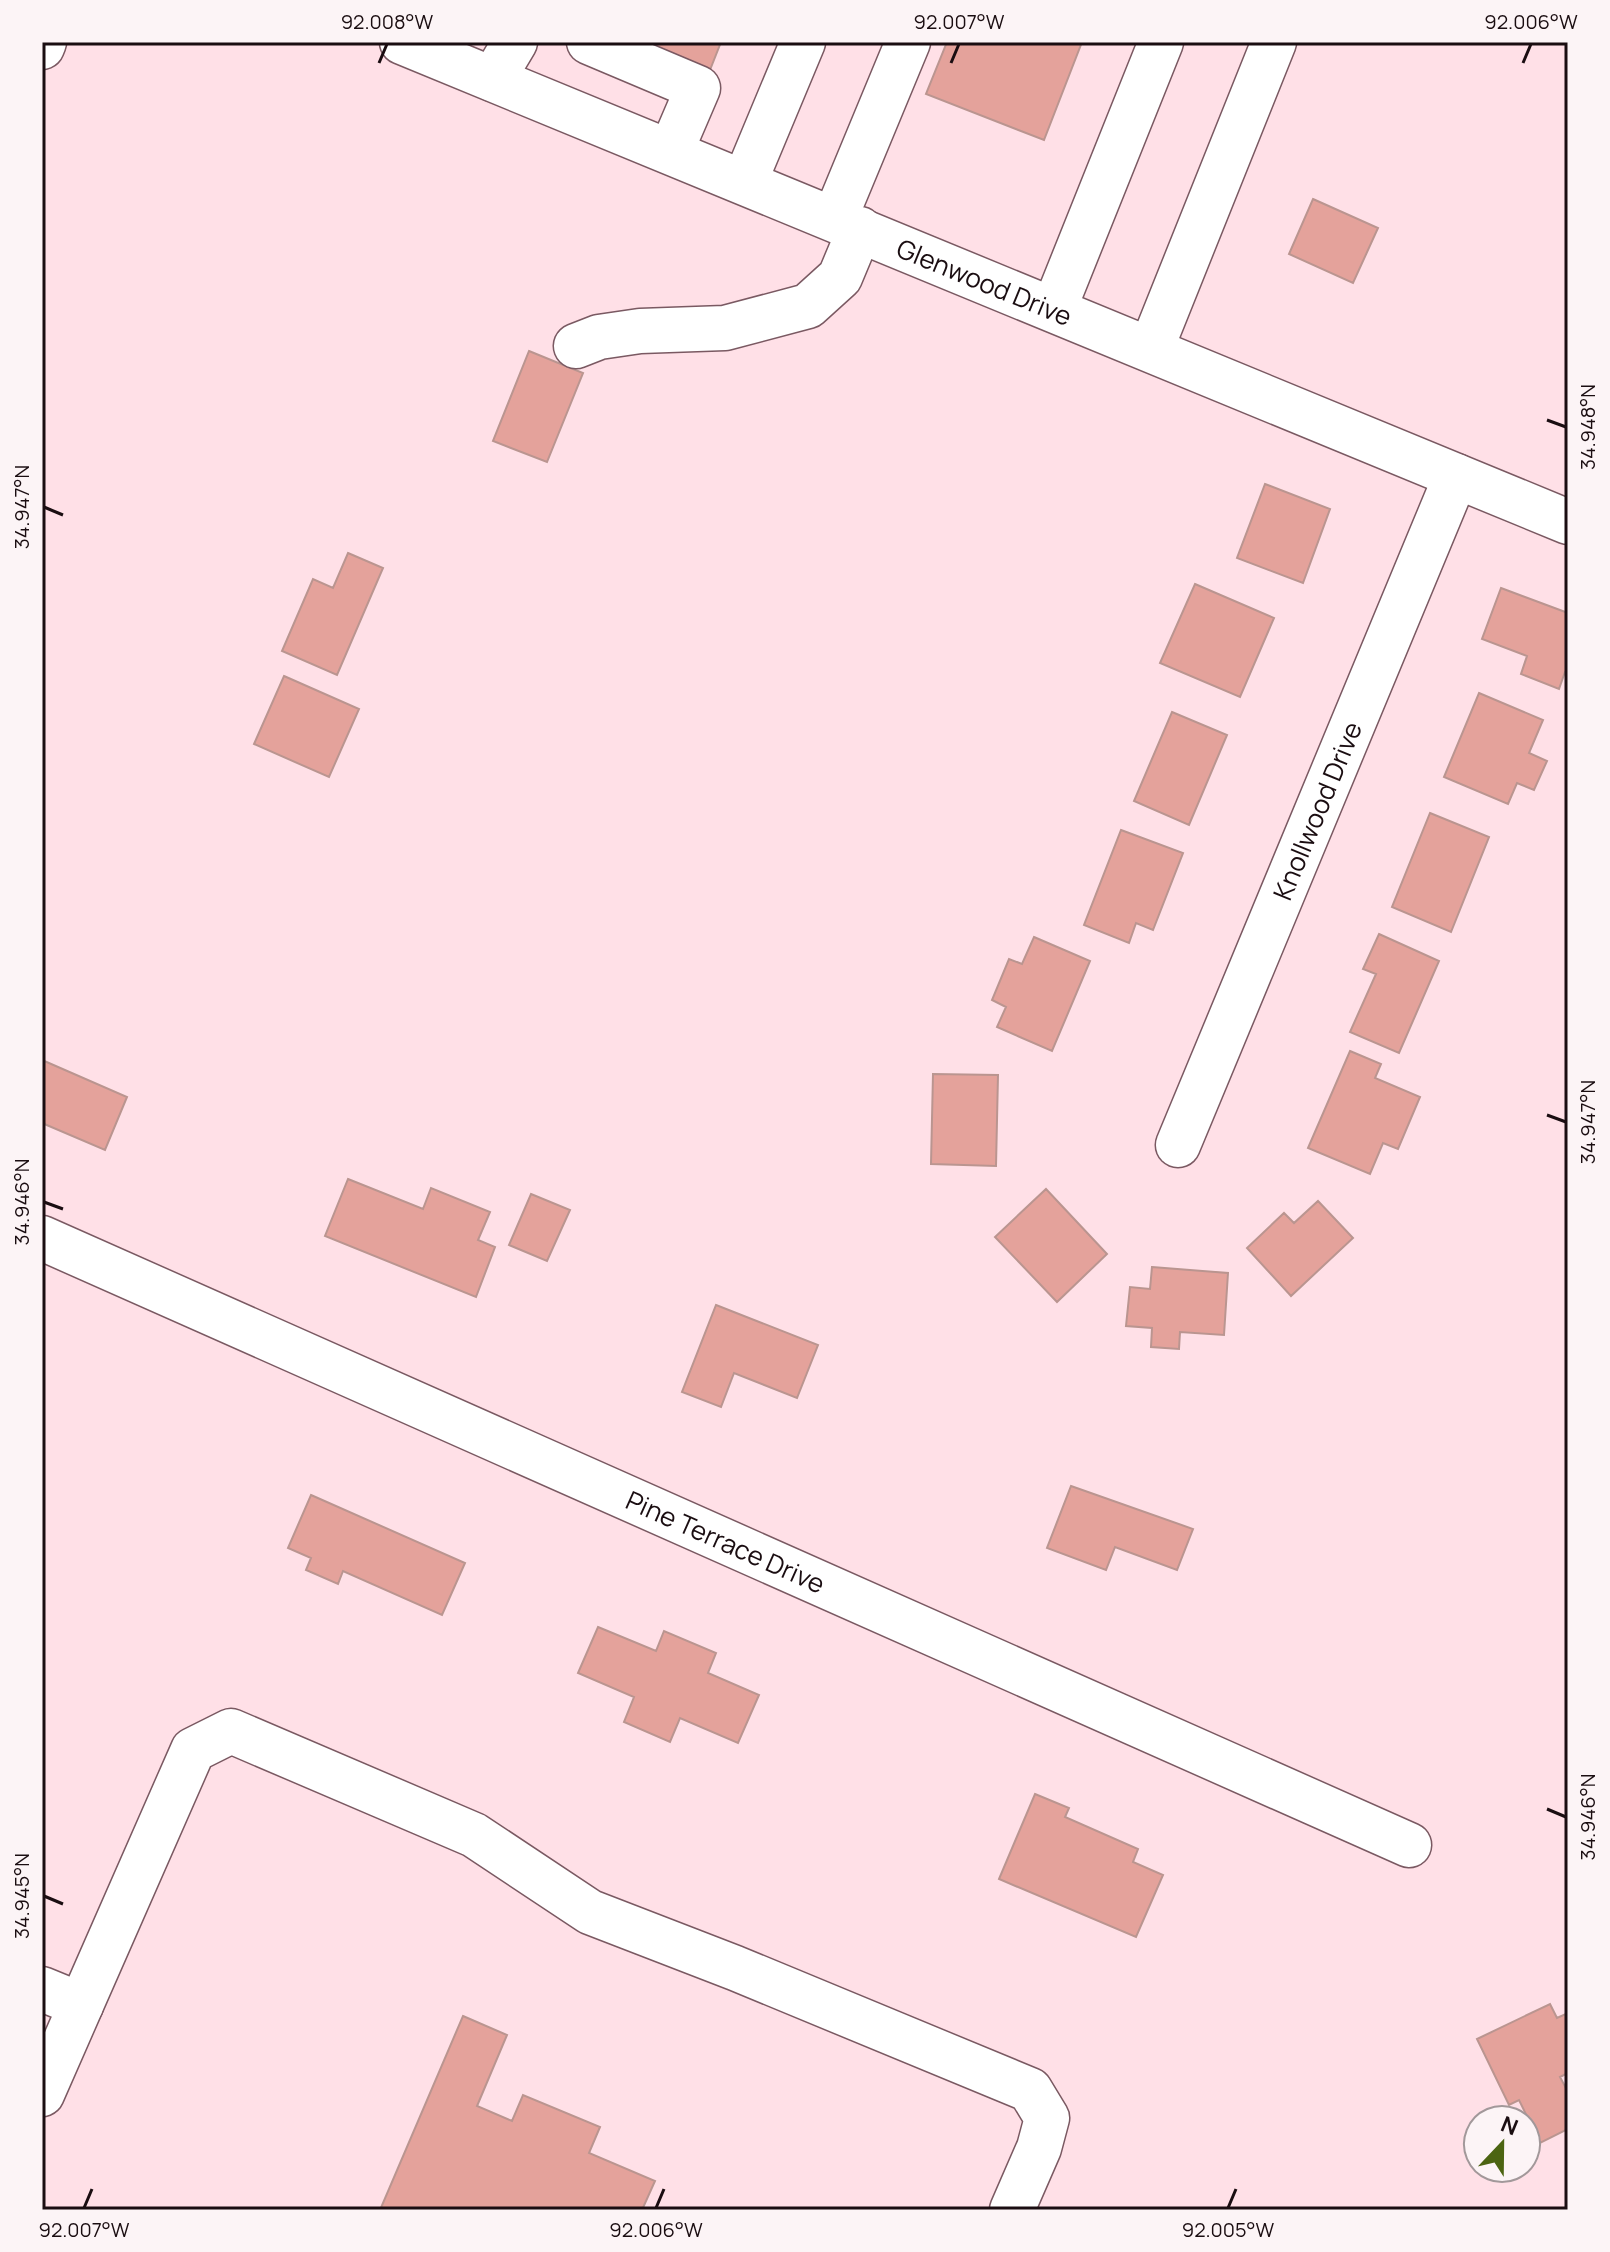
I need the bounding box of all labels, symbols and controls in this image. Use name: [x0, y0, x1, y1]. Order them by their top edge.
text: 92.008°W: [341, 8, 434, 35]
text: 92.007°W: [913, 8, 1005, 35]
text: 92.006°W: [1484, 8, 1578, 35]
street label: Glenwood Drive: [892, 230, 1078, 334]
text: 34.948°N: [1574, 384, 1601, 470]
text: 34.947°N: [8, 465, 35, 549]
street label: Knollwood Drive: [1264, 716, 1370, 905]
text: 34.947°N: [1574, 1080, 1601, 1164]
text: 34.946°N: [8, 1159, 35, 1245]
street label: Pine Terrace Drive: [620, 1482, 831, 1601]
text: 34.946°N: [1574, 1774, 1601, 1860]
text: 34.945°N: [8, 1853, 35, 1939]
north arrow: [1462, 2104, 1542, 2184]
text: N: [1497, 2109, 1522, 2142]
text: 92.007°W: [38, 2216, 130, 2243]
text: 92.006°W: [609, 2216, 703, 2243]
text: 92.005°W: [1182, 2216, 1275, 2243]

